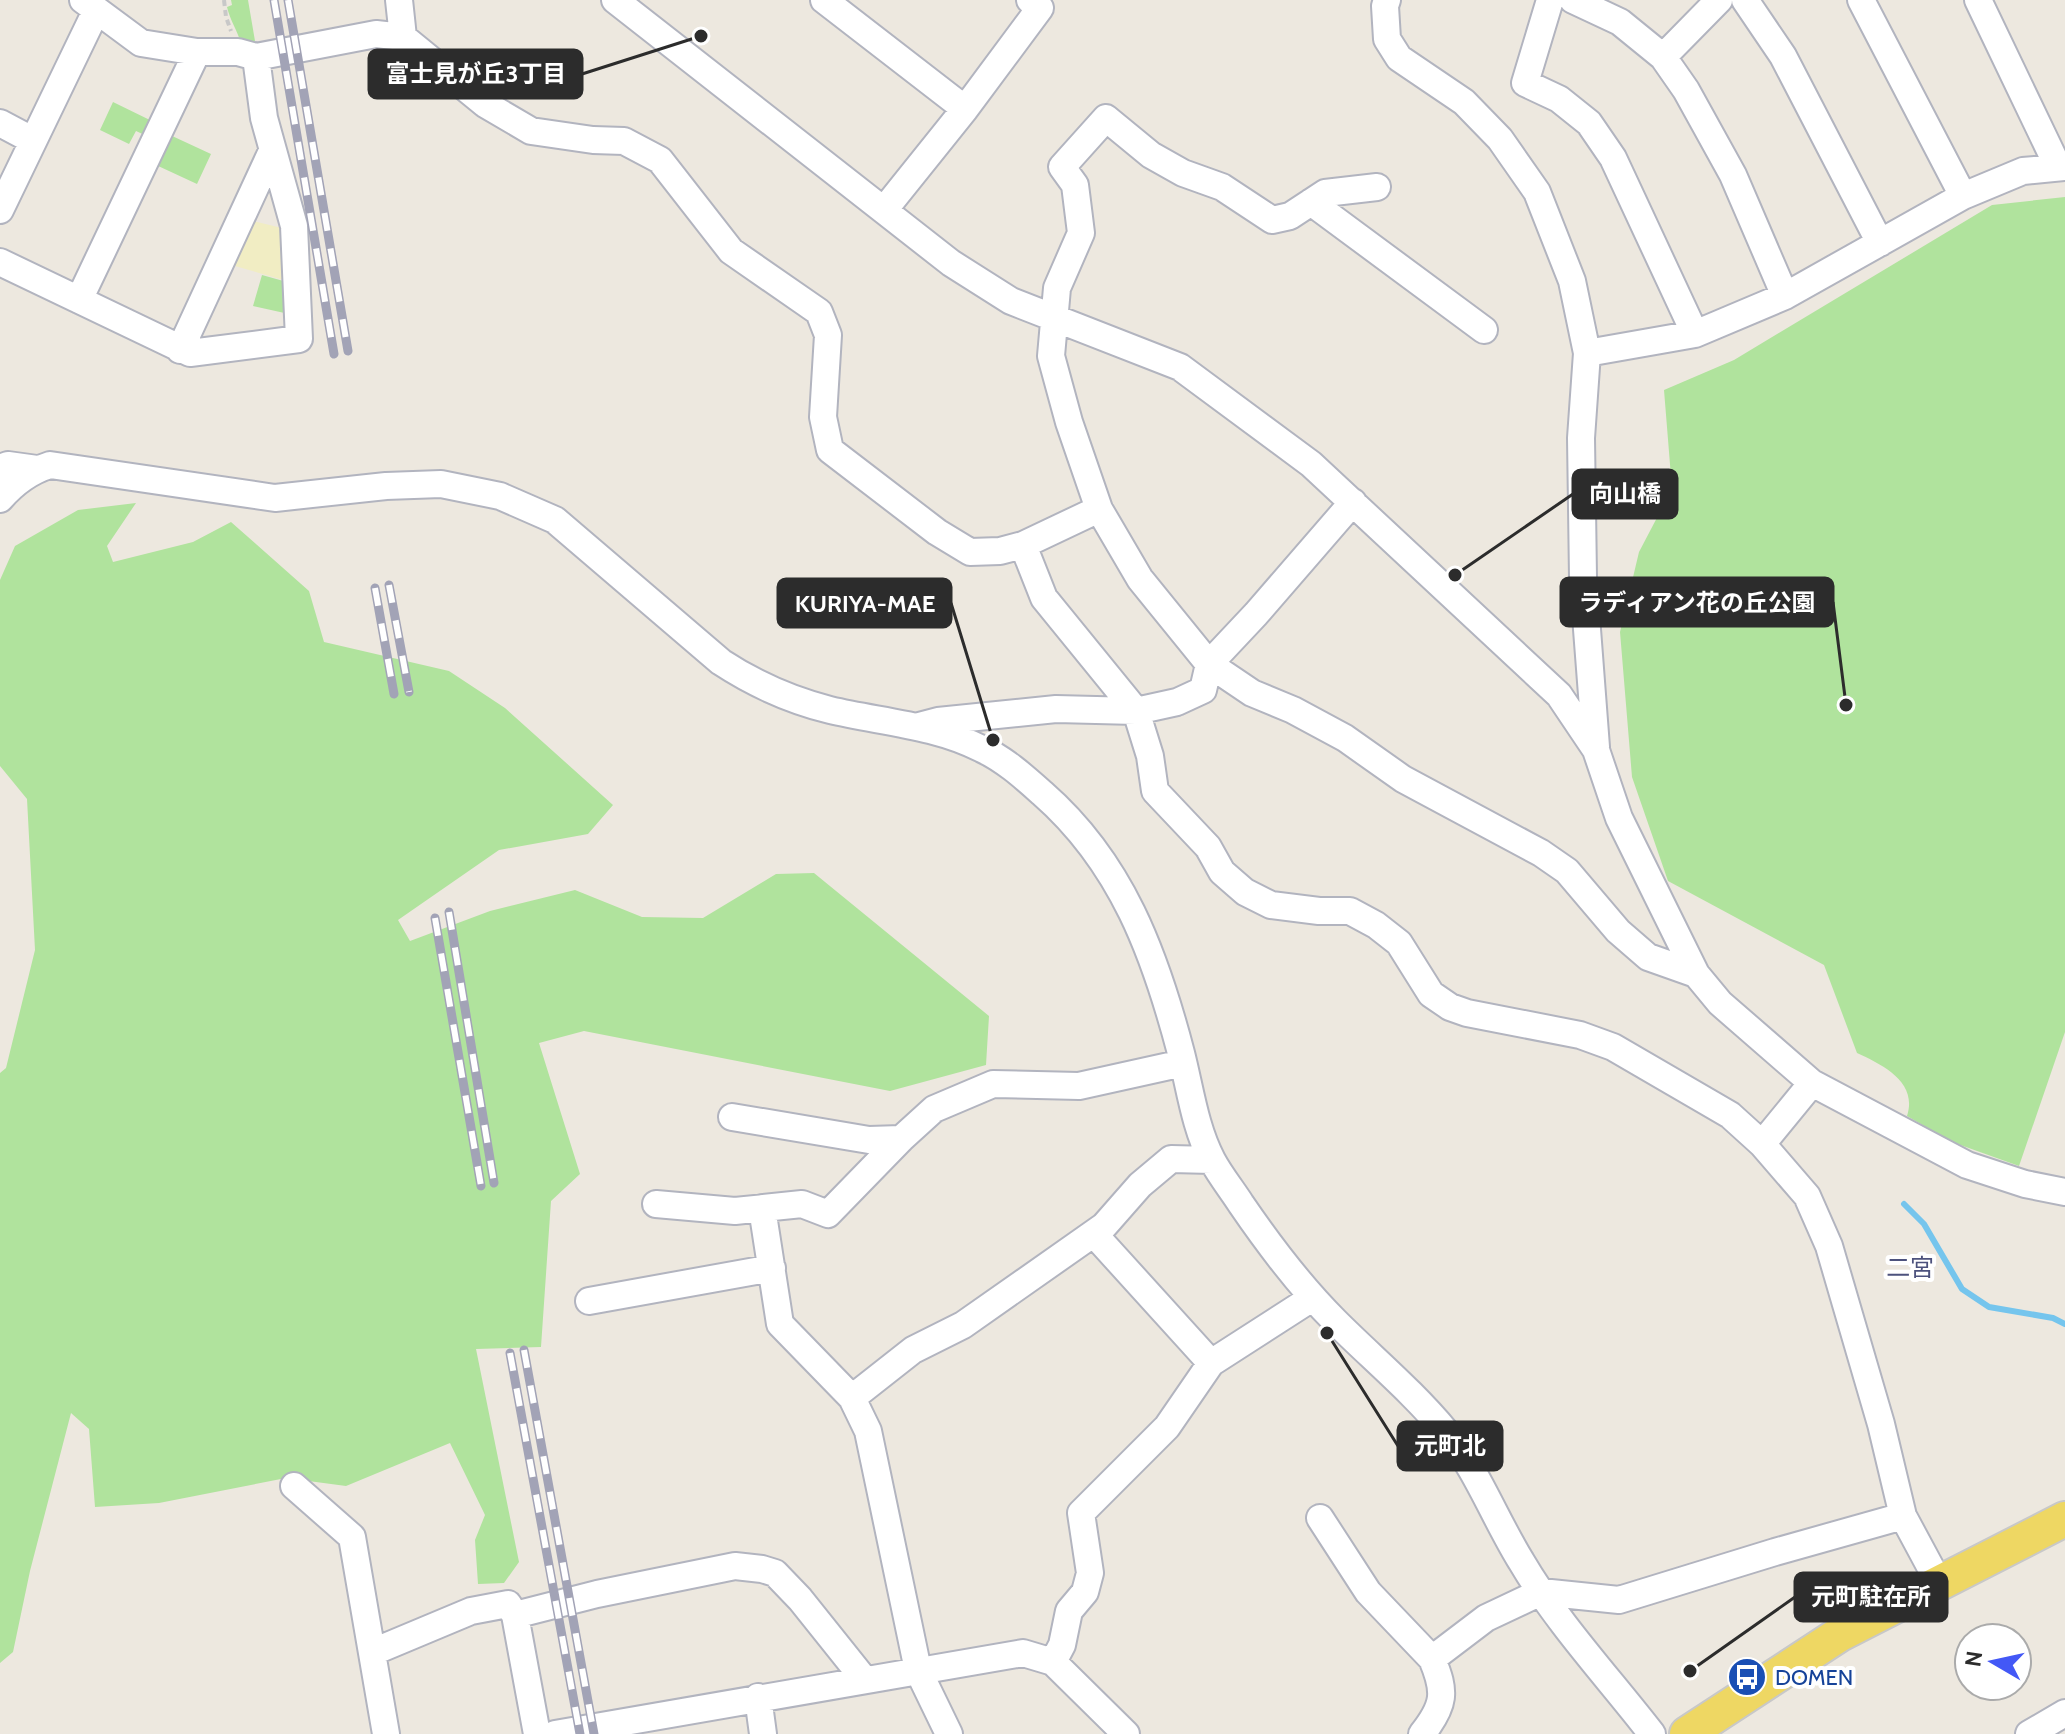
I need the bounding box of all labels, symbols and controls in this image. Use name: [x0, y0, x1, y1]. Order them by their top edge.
callout: 富士見が丘3丁目: [369, 50, 582, 98]
text: 富士見が丘3丁目: [386, 59, 566, 88]
callout: 向山橋: [1573, 470, 1677, 518]
text: 向山橋: [1589, 479, 1661, 508]
callout: ラディアン花の丘公園: [1561, 578, 1833, 626]
callout: KURIYA-MAE: [778, 579, 951, 627]
text: ラディアン花の丘公園: [1578, 588, 1816, 617]
text: KURIYA-MAE: [795, 589, 935, 618]
district label: 二宮: [1886, 1253, 1934, 1282]
callout: 元町北: [1398, 1422, 1502, 1470]
text: 元町北: [1414, 1431, 1486, 1460]
callout: 元町駐在所: [1795, 1573, 1947, 1621]
text: 元町駐在所: [1811, 1582, 1931, 1611]
north arrow: [1953, 1622, 2033, 1702]
text: N: [1959, 1649, 1988, 1669]
bus stop icon: DOMEN: [1726, 1656, 1768, 1698]
place label: DOMEN: [1775, 1664, 1853, 1691]

